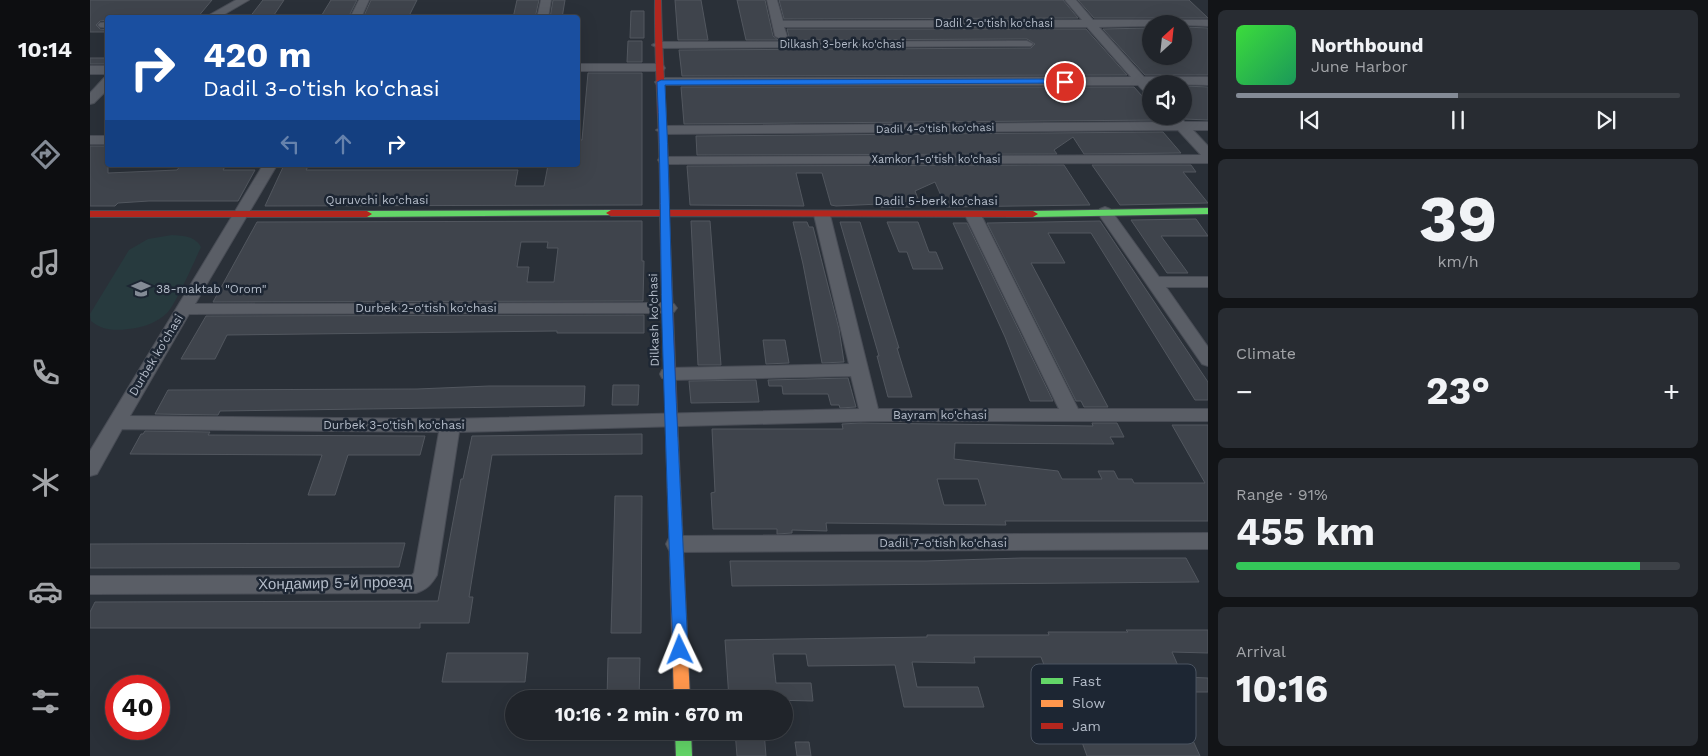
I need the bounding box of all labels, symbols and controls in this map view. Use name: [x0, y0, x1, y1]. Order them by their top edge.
north arrow: [1142, 15, 1192, 65]
map controls: [1142, 15, 1192, 125]
street label: Dadil 2-o'tish ko'chasi: [935, 17, 1053, 30]
text: 420 m: [203, 34, 312, 76]
text: Northbound: [1311, 34, 1423, 57]
icon: right: [120, 35, 185, 100]
text: 10:14: [18, 37, 72, 62]
street label: Dilkash 3-berk ko'chasi: [779, 38, 905, 51]
text: June Harbor: [1311, 57, 1408, 76]
pin: [1044, 61, 1086, 103]
icon: arrive: [1051, 68, 1079, 96]
button: sound: [1142, 75, 1192, 125]
text: Dadil 3-o'tish ko'chasi: [203, 76, 440, 101]
icon: previous: [1296, 106, 1324, 134]
icon: pause: [1444, 106, 1472, 134]
icon: next: [1592, 106, 1620, 134]
street label: Dadil 4-o'tish ko'chasi: [876, 121, 994, 136]
icon: left: [276, 130, 304, 158]
icon: ahead: [329, 130, 357, 158]
icon: right: [382, 130, 410, 158]
icon: directions: [28, 137, 63, 172]
street label: Xamkor 1-o'tish ko'chasi: [871, 153, 1001, 166]
text: 39: [1419, 181, 1497, 257]
street label: Quruvchi ko'chasi: [326, 193, 428, 207]
street label: Dadil 5-berk ko'chasi: [874, 194, 998, 208]
icon: music: [28, 246, 63, 281]
text: km/h: [1437, 252, 1479, 271]
street label: Dilkash ko'chasi: [646, 273, 662, 367]
school or university icon: 38-maktab "Orom": [130, 278, 152, 300]
place label: 38-maktab "Orom": [156, 282, 267, 296]
street label: Durbek 2-o'tish ko'chasi: [355, 301, 497, 315]
street label: Durbek ko'chasi: [126, 312, 186, 398]
text: Climate: [1236, 344, 1296, 363]
icon: phone: [28, 355, 63, 390]
text: 23°: [1426, 369, 1490, 413]
text: −: [1236, 375, 1253, 408]
text: +: [1663, 375, 1680, 408]
street label: Bayram ko'chasi: [893, 408, 987, 422]
street label: Durbek 3-o'tish ko'chasi: [323, 418, 465, 432]
icon: climate: [28, 465, 63, 500]
text: Range · 91%: [1236, 485, 1328, 504]
text: 455 km: [1236, 510, 1375, 554]
street label: Dadil 7-o'tish ko'chasi: [879, 536, 1007, 550]
street label: Хондамир 5-й проезд: [258, 573, 412, 593]
icon: car: [28, 574, 63, 609]
position arrow: [653, 623, 705, 675]
text: Arrival: [1236, 642, 1286, 661]
legend: [1031, 664, 1196, 744]
text: 10:16: [1236, 667, 1328, 711]
text: Fast: [1072, 673, 1101, 689]
speed limit sign: 40: [105, 675, 170, 740]
icon: filters: [28, 684, 63, 719]
text: Slow: [1072, 695, 1105, 711]
text: 10:16 · 2 min · 670 m: [555, 703, 743, 726]
text: Jam: [1072, 718, 1101, 734]

